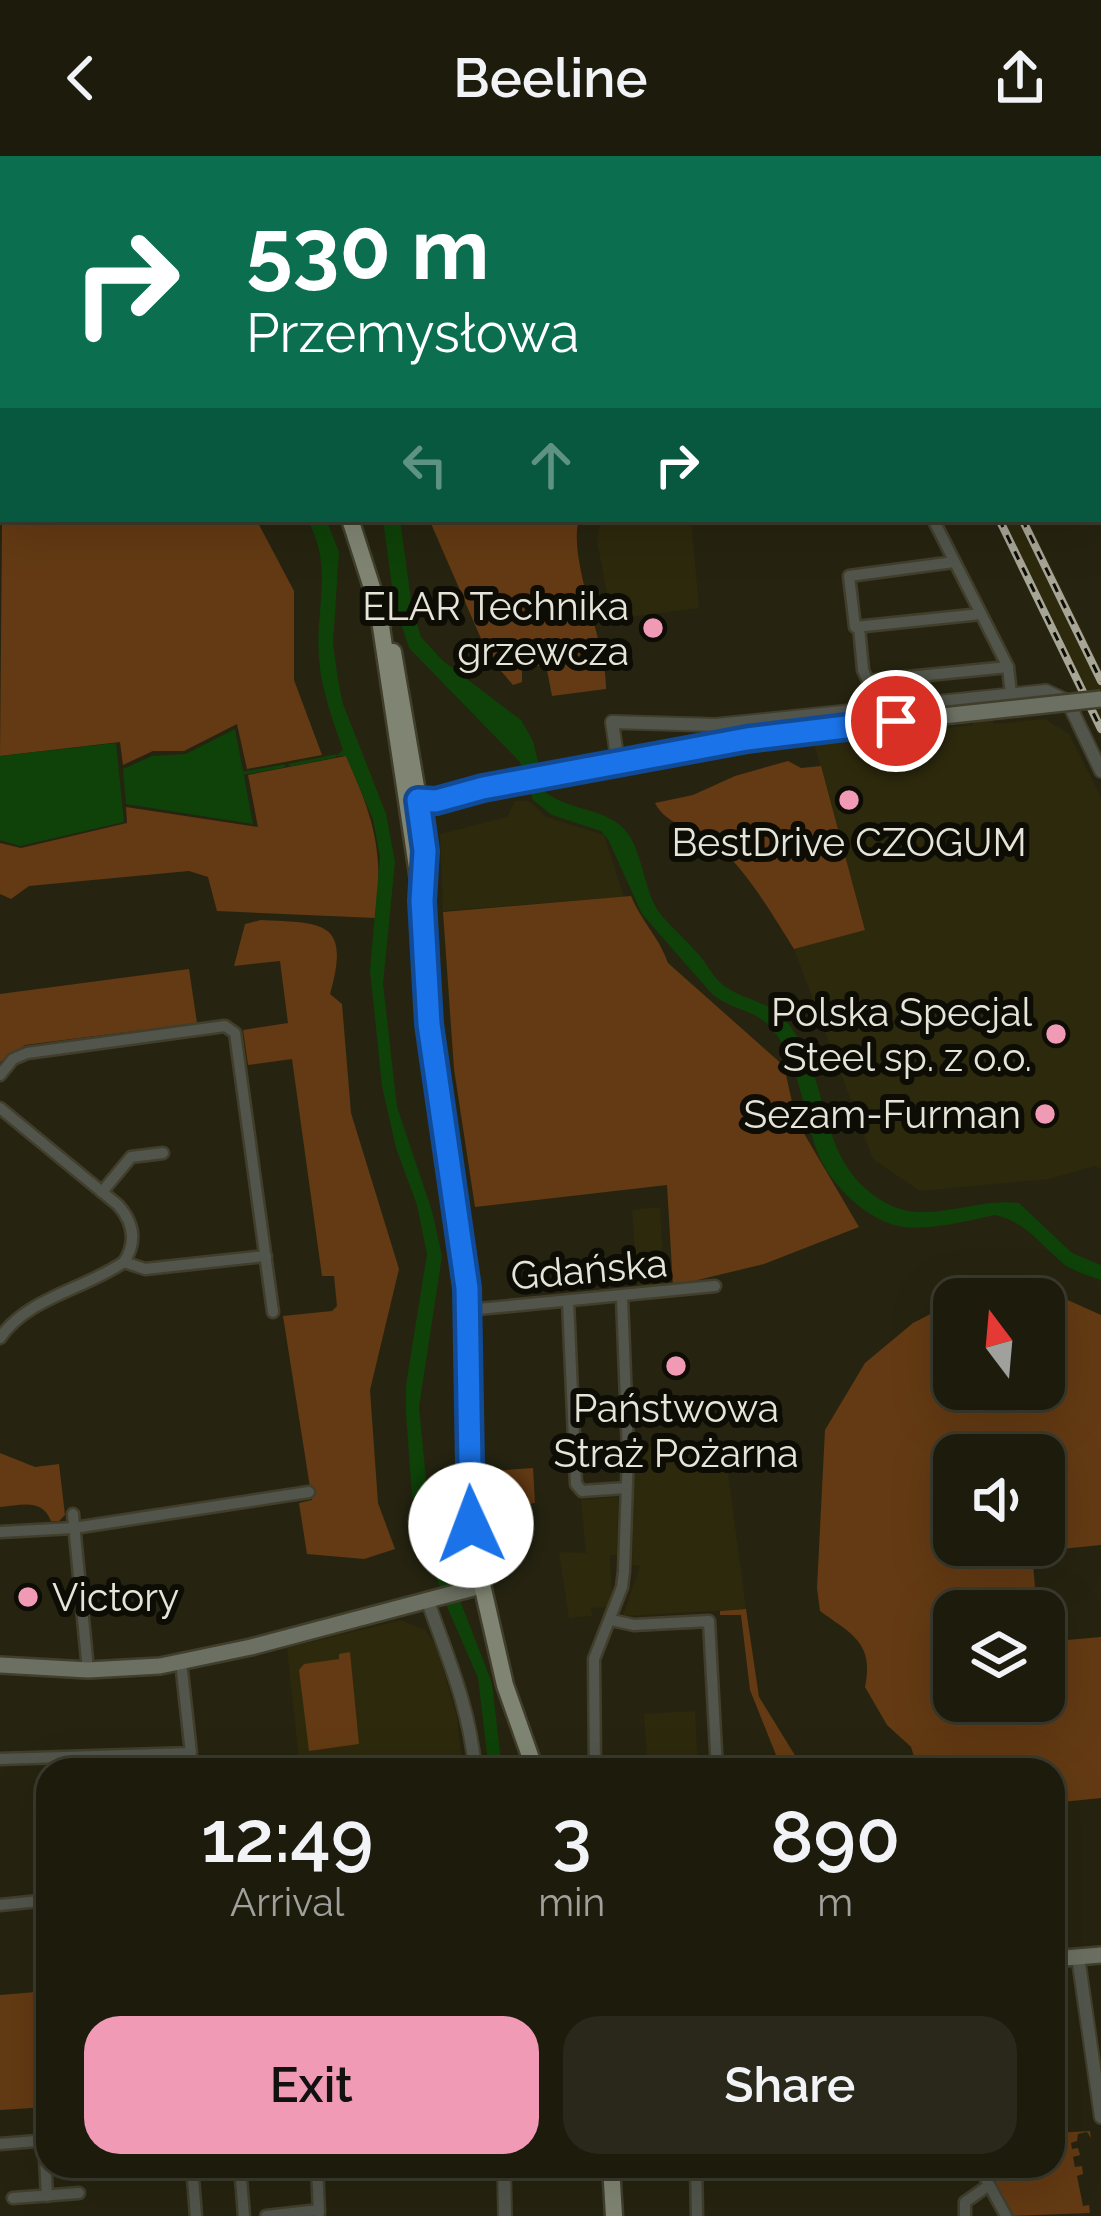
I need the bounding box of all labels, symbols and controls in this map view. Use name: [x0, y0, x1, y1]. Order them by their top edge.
icon: back: [48, 45, 114, 111]
icon: share: [987, 45, 1053, 111]
text: Beeline: [453, 46, 648, 110]
text: 530 m: [246, 200, 489, 299]
icon: right: [48, 204, 204, 360]
text: Przemysłowa: [246, 301, 579, 365]
icon: left: [392, 432, 458, 498]
icon: ahead: [518, 432, 584, 498]
icon: right: [644, 432, 710, 498]
place label: ELAR Technika grzewcza: [362, 583, 629, 674]
marker: ELAR Technika grzewcza: [640, 615, 666, 641]
pin: [845, 670, 947, 772]
icon: arrive: [863, 688, 929, 754]
marker: BestDrive CZOGUM: [836, 787, 862, 813]
place label: BestDrive CZOGUM: [671, 819, 1027, 865]
place label: Polska Specjal Steel sp. z o.o.: [771, 989, 1032, 1080]
marker: Polska Specjal Steel sp. z o.o.: [1043, 1021, 1069, 1047]
place label: Sezam-Furman: [744, 1091, 1021, 1137]
marker: Sezam-Furman: [1032, 1101, 1058, 1127]
street label: Gdańska: [509, 1239, 669, 1299]
north arrow: [933, 1278, 1065, 1410]
map controls: [933, 1278, 1065, 1722]
marker: Państwowa Straż Pożarna: [663, 1353, 689, 1379]
place label: Państwowa Straż Pożarna: [553, 1385, 799, 1476]
button: sound: [933, 1434, 1065, 1566]
position arrow: [408, 1462, 534, 1588]
place label: Victory: [52, 1574, 179, 1620]
marker: Victory: [15, 1584, 41, 1610]
button: layers: [933, 1590, 1065, 1722]
text: 12:49: [201, 1794, 373, 1879]
text: 3: [552, 1794, 592, 1879]
text: 890: [770, 1794, 900, 1879]
text: Arrival: [230, 1879, 344, 1925]
text: min: [538, 1879, 605, 1925]
text: m: [817, 1879, 853, 1925]
button: Exit: [84, 2016, 539, 2154]
button: Share: [563, 2016, 1017, 2154]

